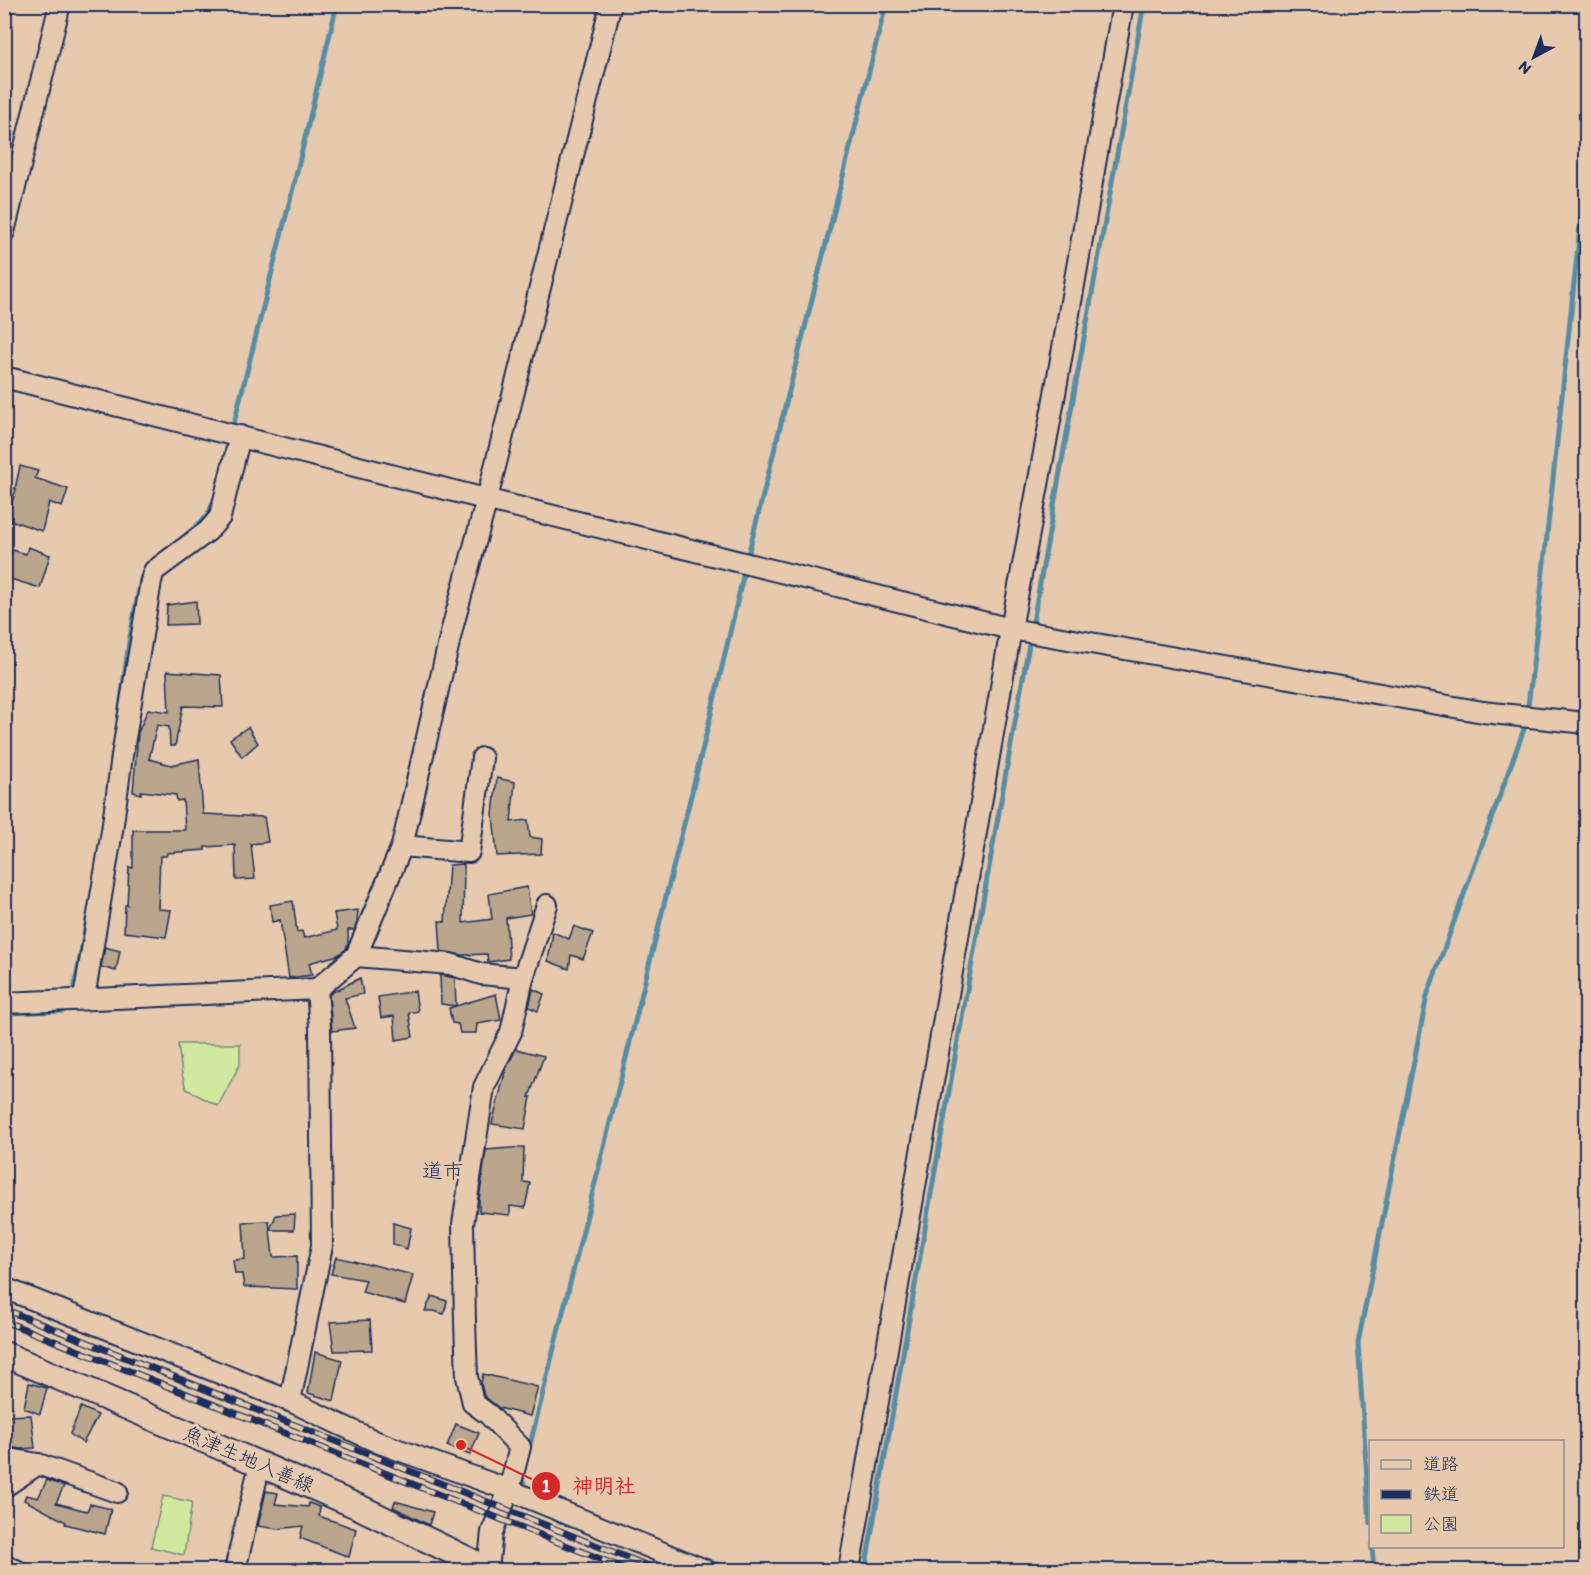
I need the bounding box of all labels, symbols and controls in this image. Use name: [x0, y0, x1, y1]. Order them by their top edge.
north arrow: [1504, 27, 1564, 87]
text: N: [1514, 57, 1535, 79]
district label: 道市: [422, 1158, 464, 1183]
street label: 魚津生地入善線: [180, 1421, 318, 1497]
legend: [1369, 1440, 1564, 1548]
text: 道路: [1423, 1453, 1459, 1475]
callout: 神明社: [531, 1466, 648, 1505]
text: 神明社: [573, 1473, 636, 1498]
text: 1: [542, 1475, 551, 1497]
text: 鉄道: [1423, 1483, 1459, 1505]
text: 公園: [1423, 1513, 1459, 1535]

